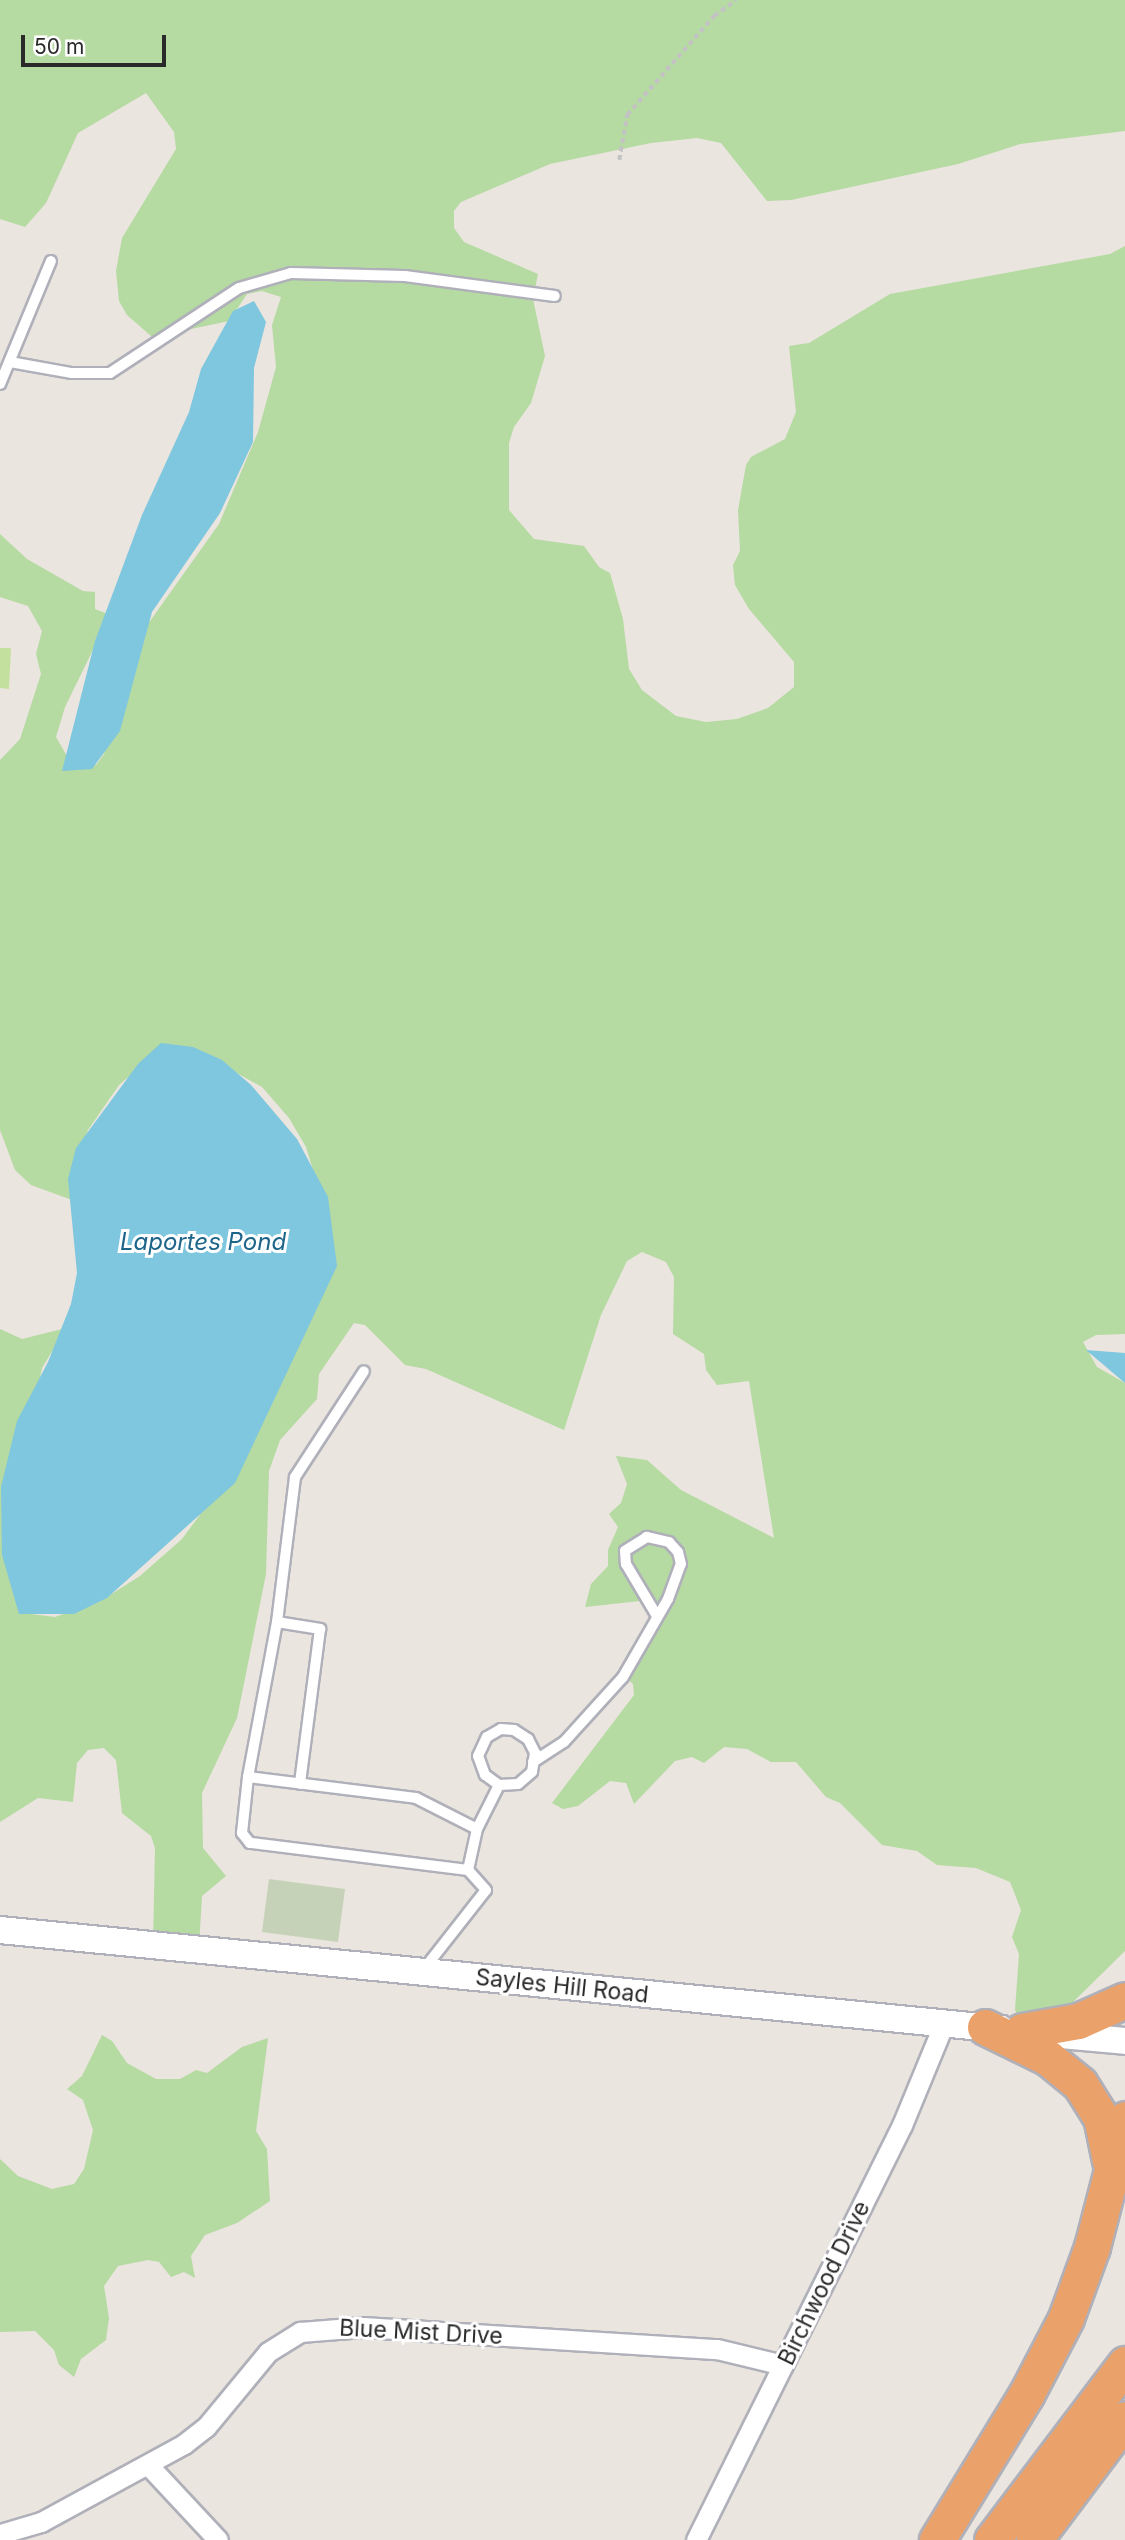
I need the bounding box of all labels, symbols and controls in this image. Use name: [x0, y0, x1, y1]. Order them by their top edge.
scale bar: [24, 21, 170, 65]
text: 50 m: [34, 34, 84, 59]
water label: Laportes Pond: [120, 1228, 286, 1256]
street label: Sayles Hill Road: [474, 1963, 650, 2009]
street label: Birchwood Drive: [772, 2196, 876, 2370]
street label: Blue Mist Drive: [339, 2314, 503, 2350]

